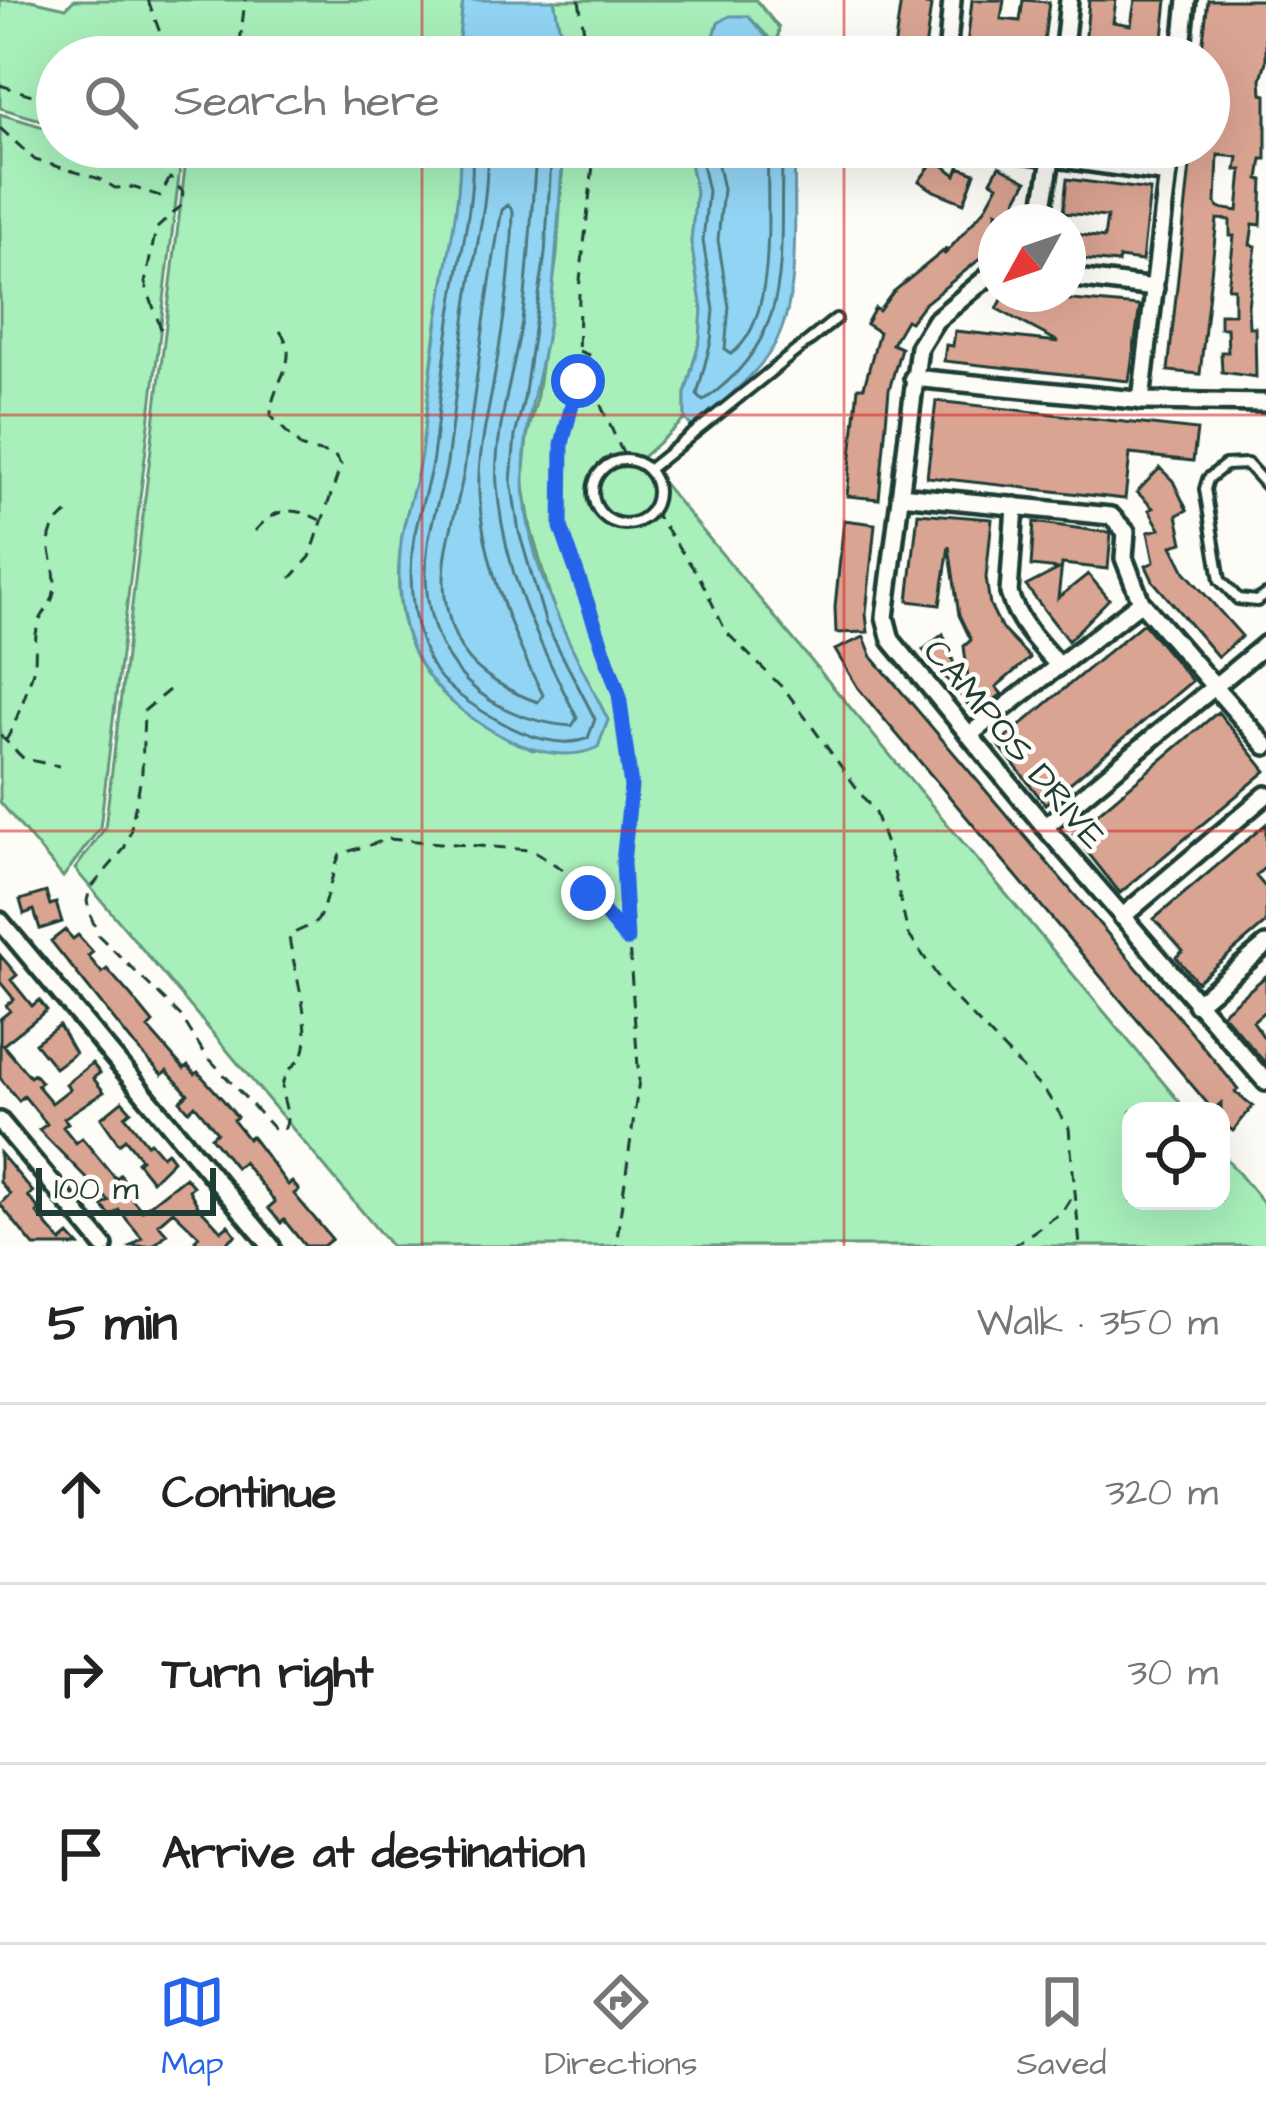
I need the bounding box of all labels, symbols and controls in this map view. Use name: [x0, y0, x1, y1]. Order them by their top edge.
search box: [36, 36, 1230, 168]
icon: search: [78, 69, 144, 135]
text: Search here: [174, 71, 440, 133]
north arrow: [978, 204, 1086, 312]
route start: [551, 354, 605, 408]
street label: CAMPOS DRIVE: [911, 628, 1118, 861]
route end: [561, 866, 615, 920]
map controls: [1122, 1102, 1230, 1210]
button: locate: [1122, 1102, 1230, 1210]
scale bar: [36, 1162, 216, 1215]
text: 100 m: [54, 1166, 139, 1212]
text: 5 min: [48, 1289, 177, 1360]
text: Walk · 350 m: [977, 1297, 1218, 1351]
icon: ahead: [48, 1461, 114, 1527]
text: Continue: [162, 1463, 336, 1525]
text: 320 m: [1105, 1467, 1218, 1521]
icon: right: [48, 1641, 114, 1707]
text: Turn right: [162, 1643, 374, 1705]
text: 30 m: [1128, 1647, 1218, 1701]
icon: arrive: [48, 1821, 114, 1887]
text: Arrive at destination: [162, 1823, 585, 1885]
tab: Map: [159, 1969, 225, 2087]
tab: Directions: [544, 1969, 698, 2087]
tab: Saved: [1017, 1969, 1107, 2087]

